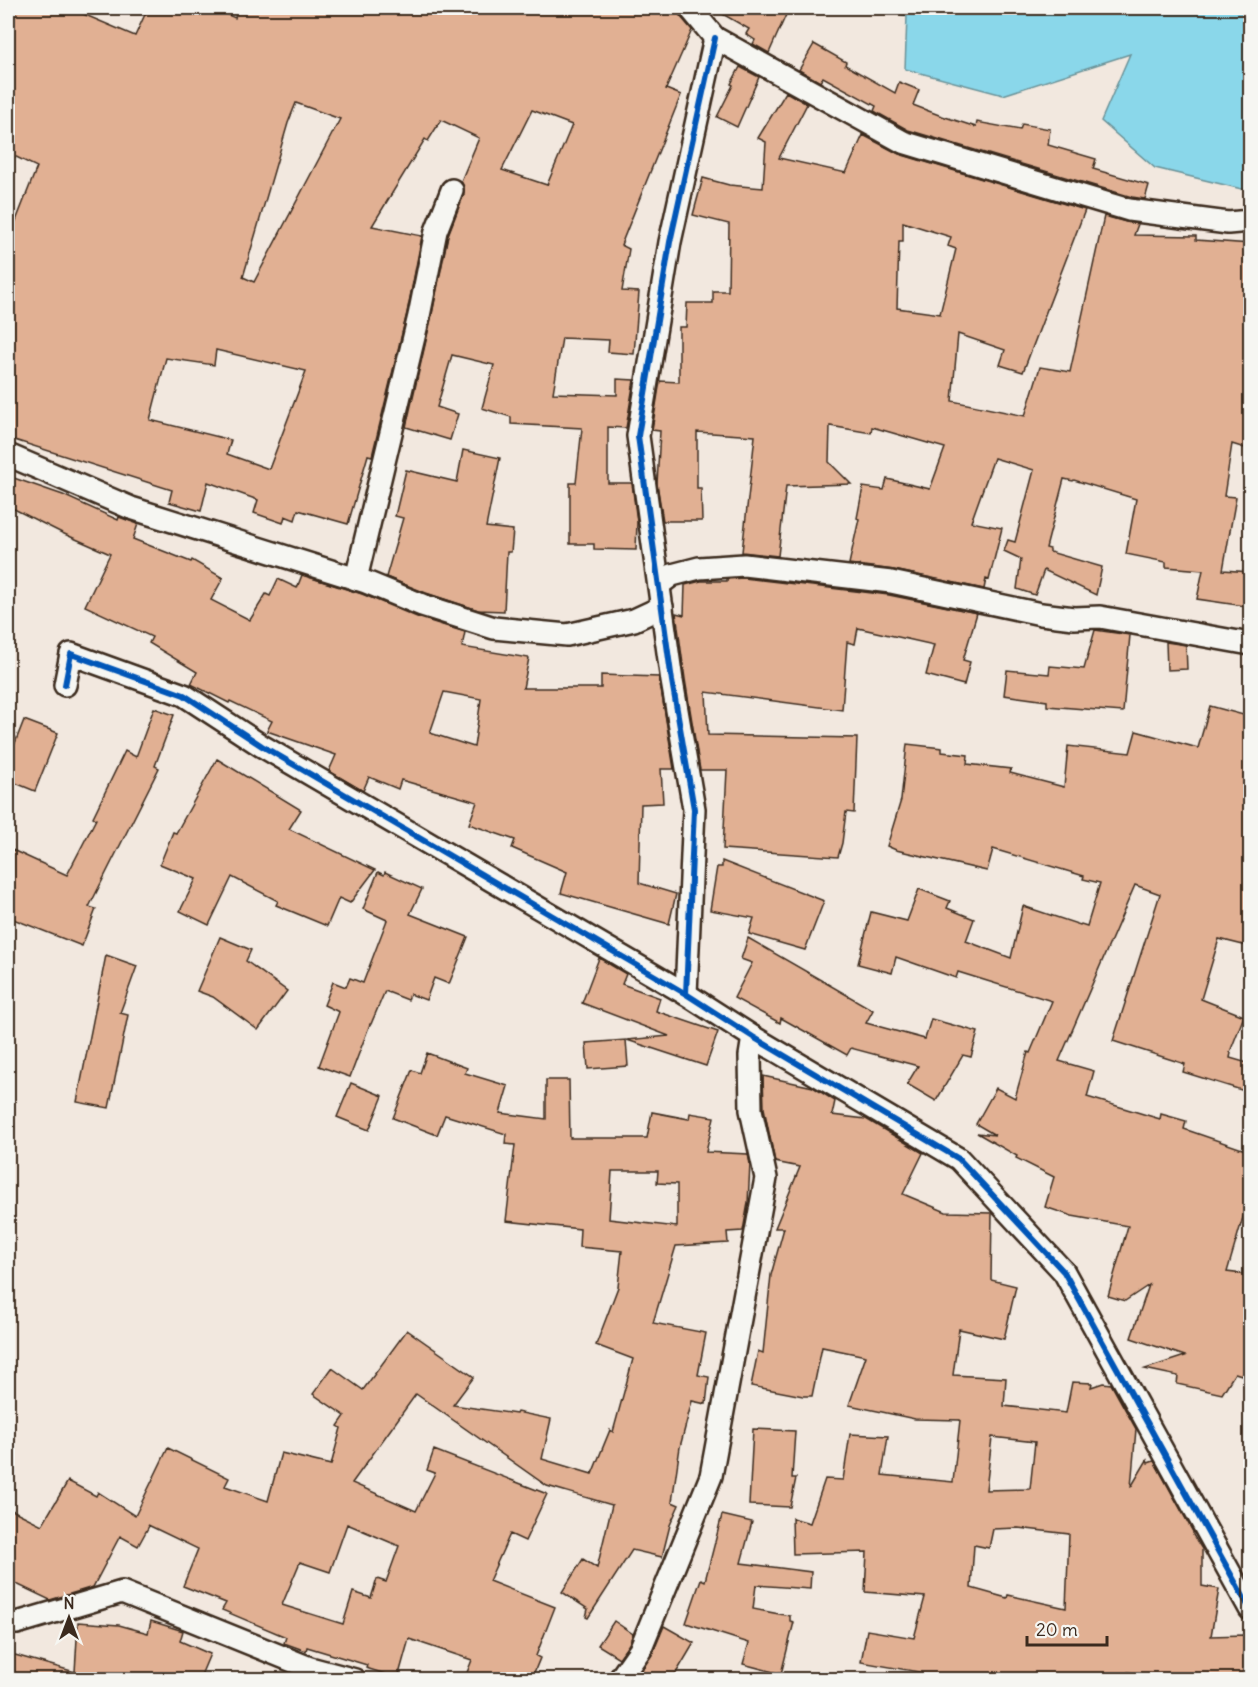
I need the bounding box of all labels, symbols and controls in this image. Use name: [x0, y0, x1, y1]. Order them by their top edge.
north arrow: [39, 1588, 99, 1648]
text: N: [63, 1593, 75, 1613]
scale bar: [1027, 1609, 1106, 1647]
text: 20 m: [1036, 1618, 1078, 1641]

